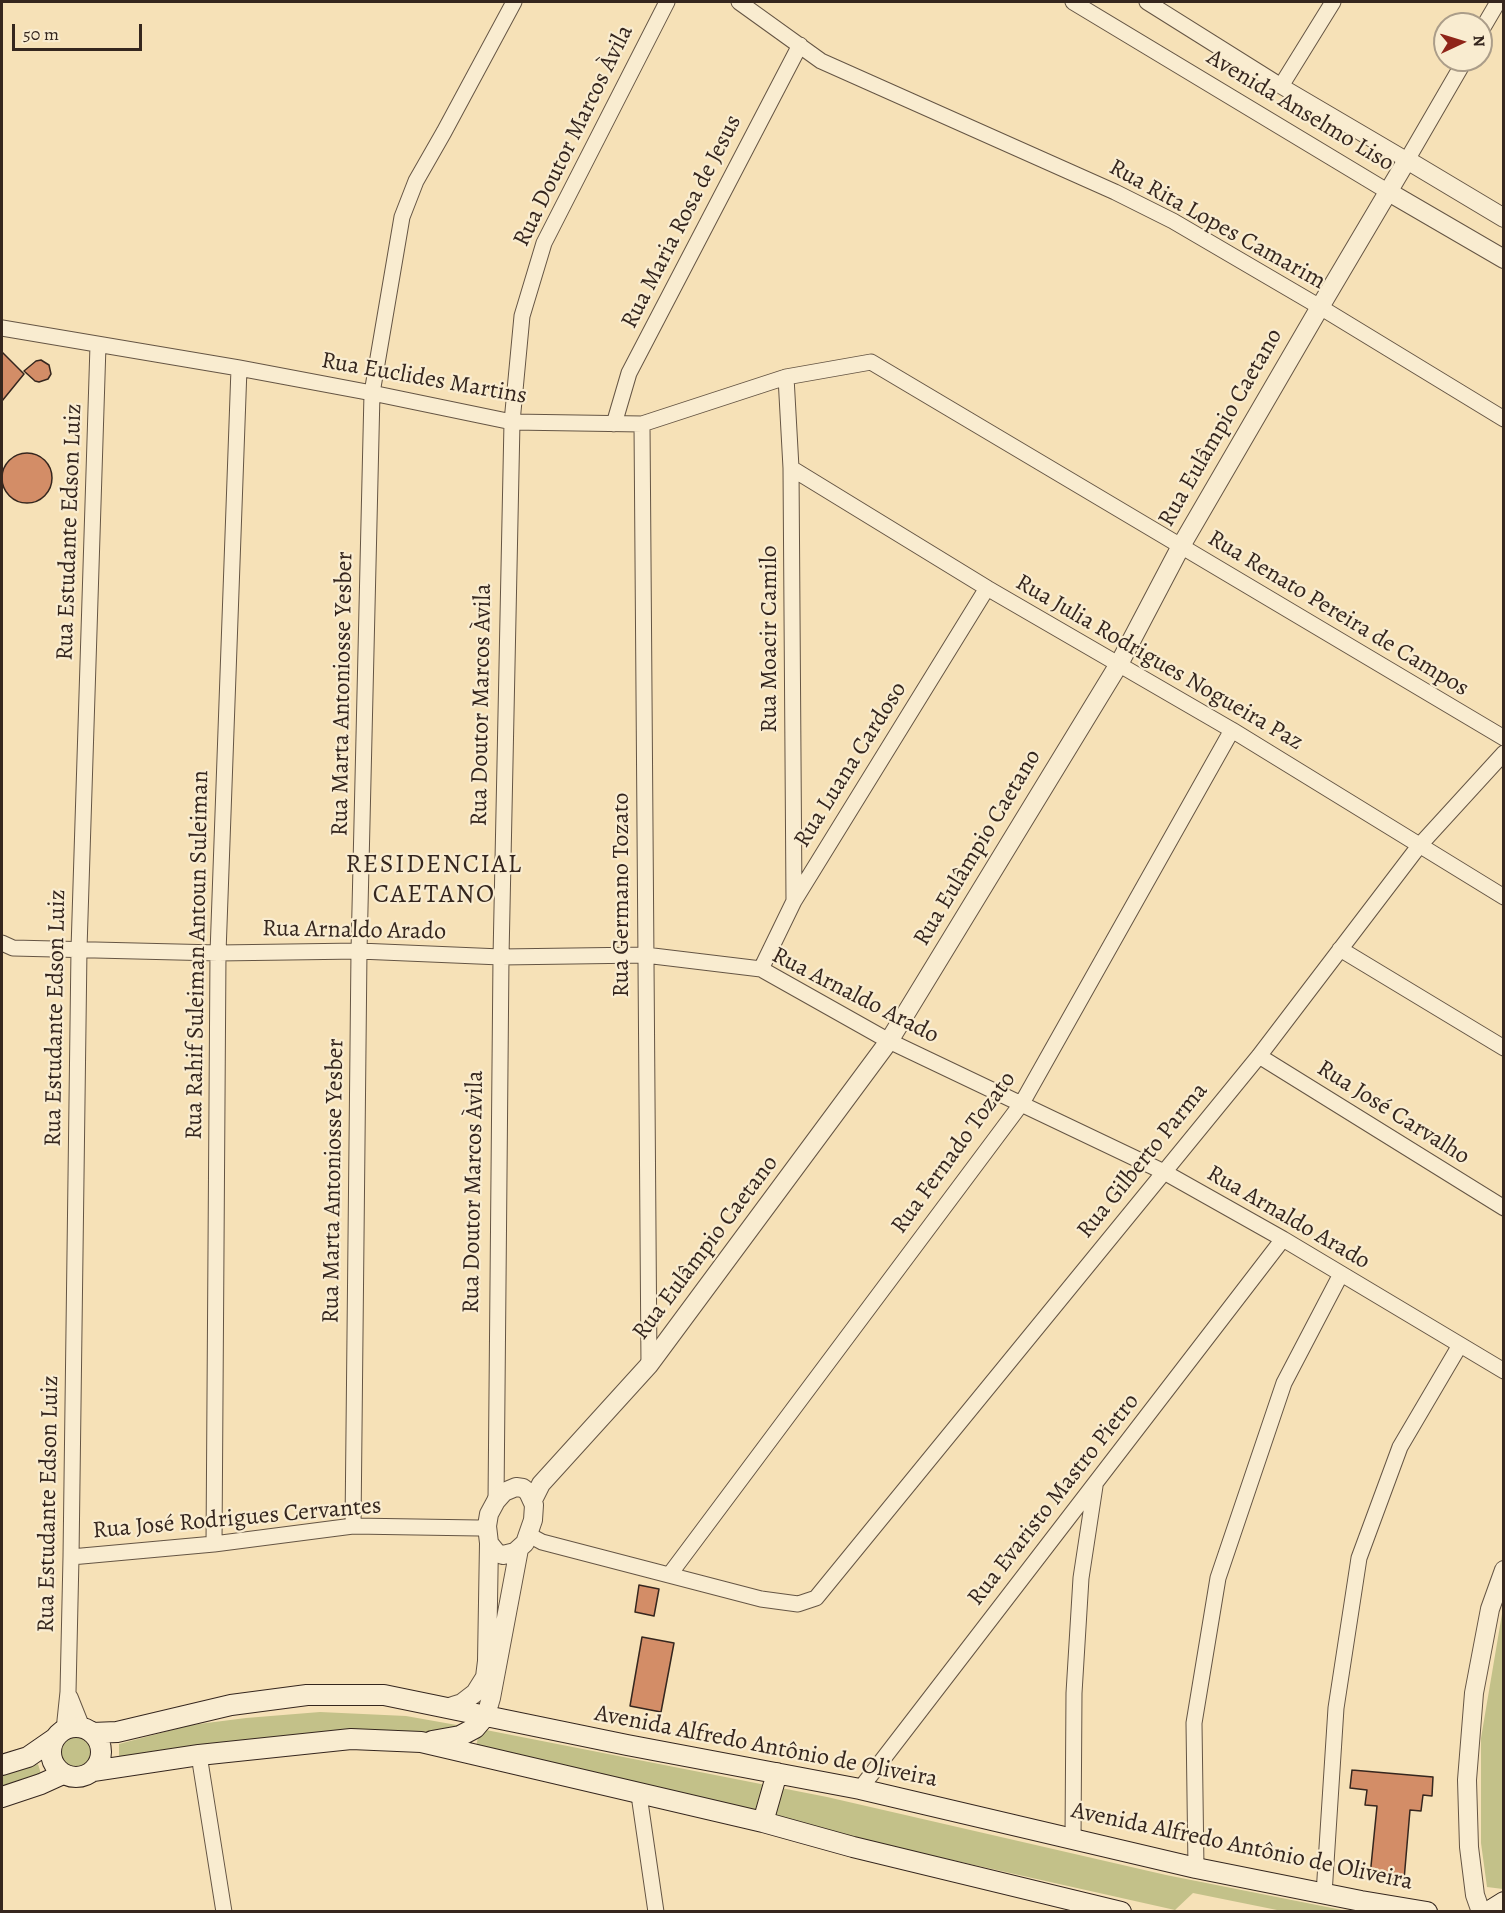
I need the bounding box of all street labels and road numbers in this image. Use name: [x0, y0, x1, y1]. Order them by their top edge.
street label: Rua Doutor Marcos Àvila: [508, 21, 640, 251]
street label: Avenida Anselmo Liso: [1201, 44, 1399, 178]
street label: Rua Maria Rosa de Jesus: [616, 110, 748, 334]
street label: Rua Rita Lopes Camarim: [1104, 153, 1330, 297]
street label: Rua Eulâmpio Caetano: [1153, 324, 1289, 532]
street label: Rua Euclides Martins: [319, 347, 529, 411]
street label: Rua Estudante Edson Luiz: [51, 403, 89, 661]
street label: Rua Renato Pereira de Campos: [1202, 525, 1474, 703]
street label: Rua Moacir Camilo: [756, 545, 784, 733]
street label: Rua Marta Antoniosse Yesber: [326, 551, 360, 837]
street label: Rua Julia Rodrigues Nogueira Paz: [1010, 569, 1308, 757]
street label: Rua Doutor Marcos Àvila: [465, 583, 499, 827]
street label: Rua Luana Cardoso: [788, 677, 914, 853]
street label: Rua Eulâmpio Caetano: [908, 745, 1048, 951]
street label: Rua Rahif Suleiman Antoun Suleiman: [180, 770, 216, 1140]
street label: Rua Germano Tozato: [608, 792, 636, 998]
street label: Rua Estudante Edson Luiz: [39, 889, 73, 1147]
street label: Rua Arnaldo Arado: [262, 915, 446, 947]
street label: Rua Arnaldo Arado: [767, 941, 943, 1051]
street label: Rua Marta Antoniosse Yesber: [317, 1038, 351, 1324]
street label: Rua José Carvalho: [1311, 1054, 1475, 1172]
street label: Rua Fernado Tozato: [885, 1066, 1023, 1240]
street label: Rua Doutor Marcos Àvila: [457, 1070, 491, 1314]
street label: Rua Gilberto Parma: [1071, 1077, 1215, 1245]
street label: Rua Eulâmpio Caetano: [627, 1150, 785, 1346]
street label: Rua Arnaldo Arado: [1201, 1160, 1375, 1276]
street label: Rua Estudante Edson Luiz: [32, 1375, 66, 1633]
street label: Rua Evaristo Mastro Pietro: [962, 1388, 1146, 1612]
street label: Rua José Rodrigues Cervantes: [92, 1492, 382, 1546]
street label: Avenida Alfredo Antônio de Oliveira: [592, 1700, 940, 1794]
street label: Avenida Alfredo Antônio de Oliveira: [1068, 1797, 1416, 1897]

